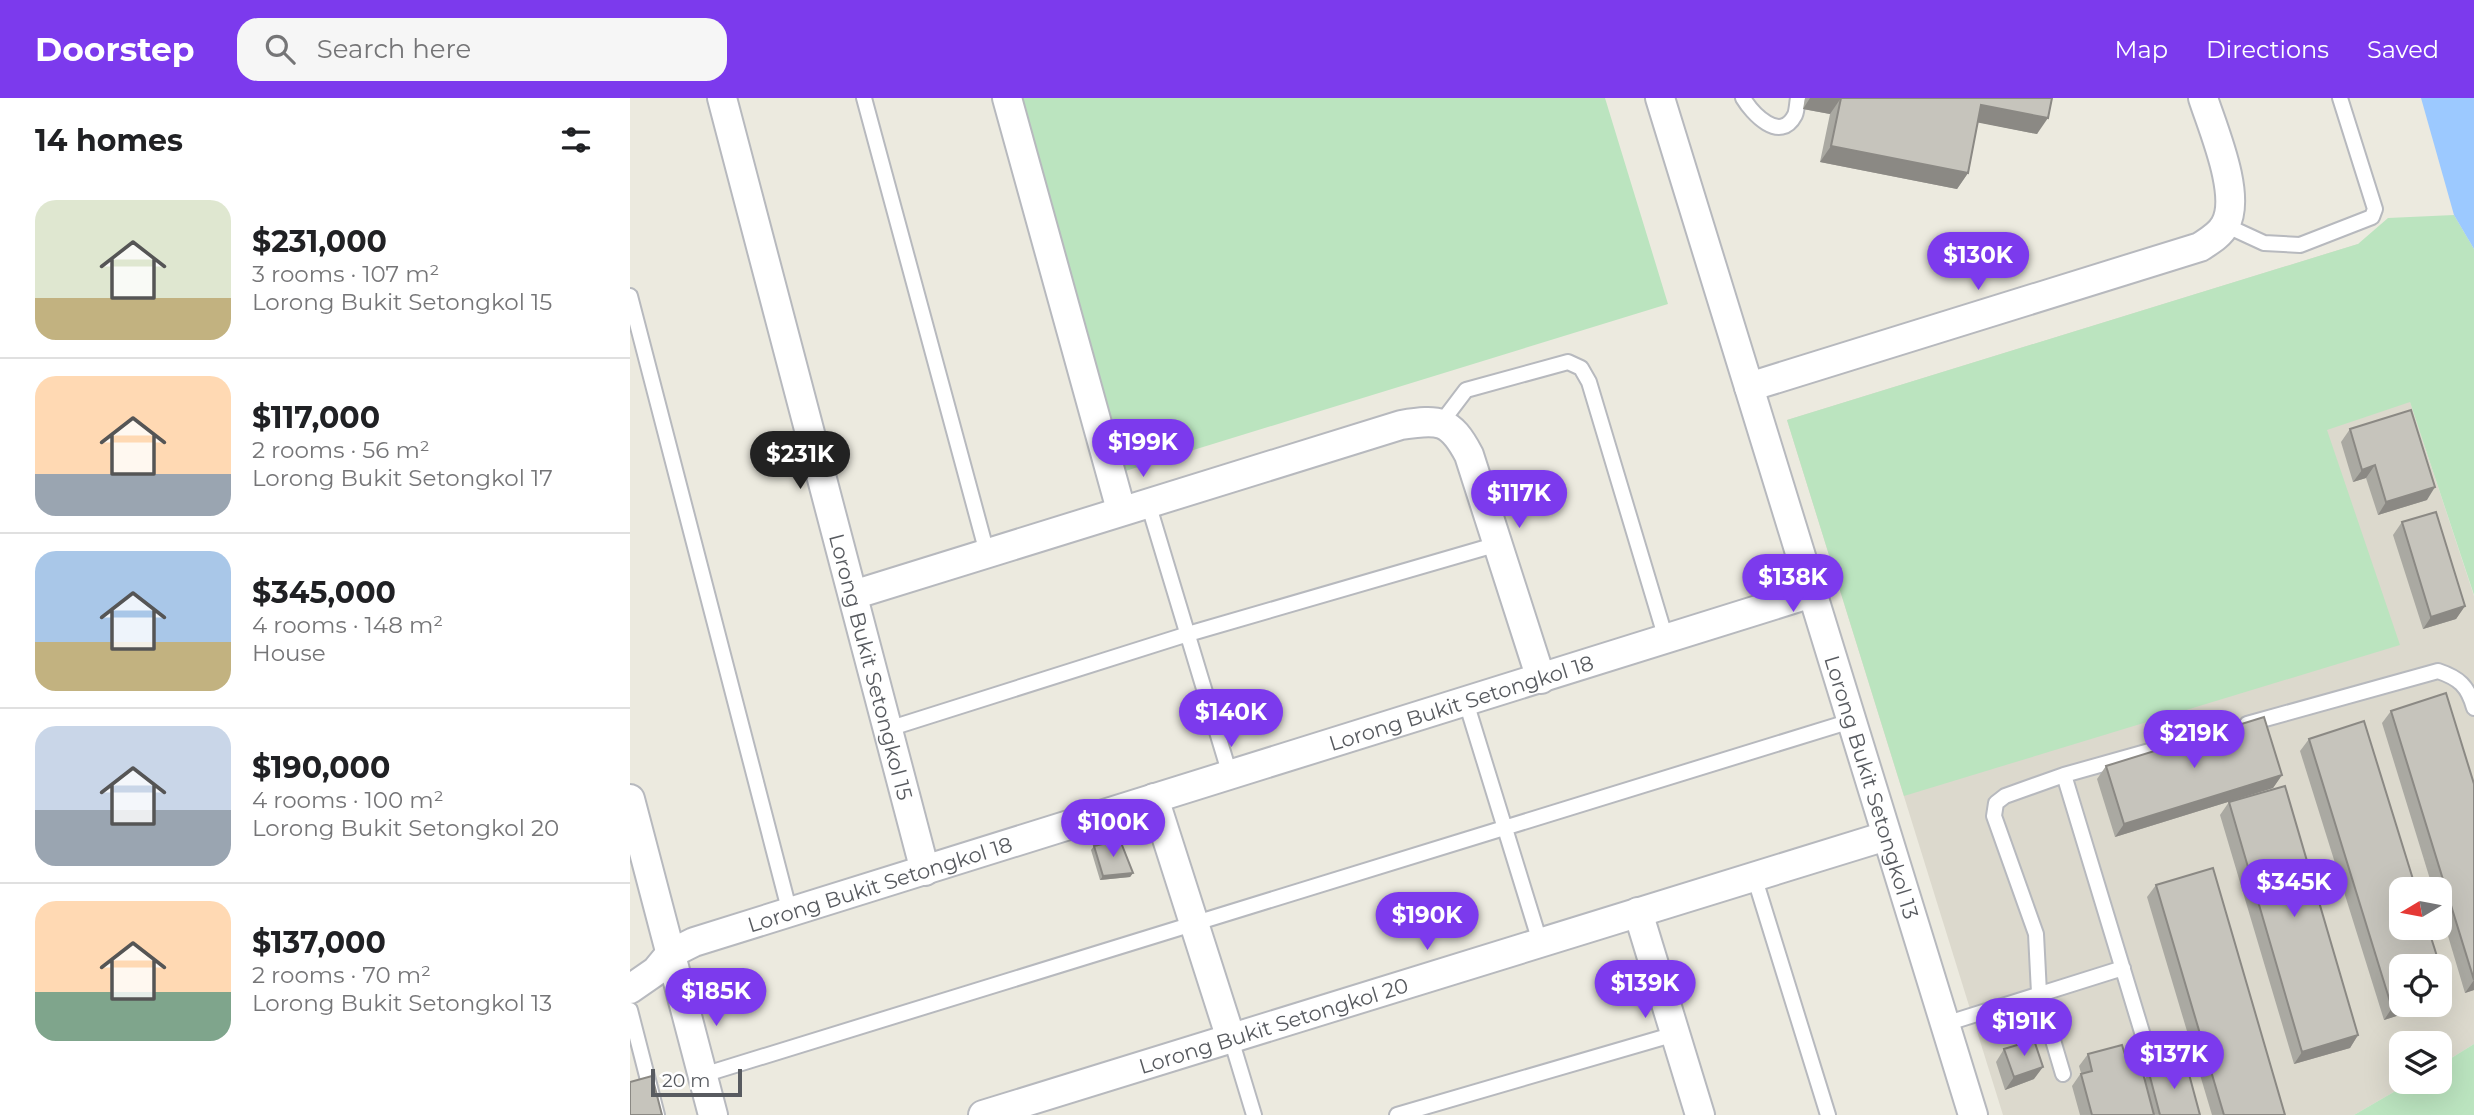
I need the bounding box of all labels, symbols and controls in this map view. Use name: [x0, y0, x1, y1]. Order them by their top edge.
search box: [237, 18, 727, 81]
text: Doorstep: [35, 29, 195, 69]
icon: search: [261, 30, 299, 68]
text: Search here: [317, 33, 471, 65]
text: Map: [2115, 35, 2168, 64]
text: Directions: [2206, 35, 2329, 64]
text: Saved: [2367, 35, 2439, 64]
icon: filters: [557, 121, 595, 159]
text: 14 homes: [35, 122, 183, 159]
text: $231,000: [252, 223, 387, 260]
icon: home: [91, 228, 175, 312]
pin: $130K: [1929, 232, 2027, 292]
text: $130K: [1943, 241, 2013, 269]
text: 3 rooms · 107 m²: [252, 260, 439, 288]
text: Lorong Bukit Setongkol 15: [252, 288, 552, 316]
text: $117,000: [252, 399, 380, 436]
icon: home: [91, 404, 175, 488]
pin: $199K: [1094, 420, 1192, 479]
text: $199K: [1108, 428, 1178, 456]
pin: $231K: [751, 432, 849, 491]
text: 2 rooms · 56 m²: [252, 436, 430, 464]
text: $231K: [766, 440, 834, 468]
text: Lorong Bukit Setongkol 17: [252, 464, 553, 492]
pin: $117K: [1470, 470, 1568, 530]
text: $117K: [1487, 479, 1551, 507]
street label: Lorong Bukit Setongkol 15: [824, 531, 918, 803]
pin: $138K: [1744, 554, 1842, 614]
text: $138K: [1758, 563, 1828, 591]
text: $345,000: [252, 574, 396, 611]
icon: home: [91, 579, 175, 663]
text: 4 rooms · 148 m²: [252, 611, 443, 639]
text: House: [252, 639, 326, 667]
street label: Lorong Bukit Setongkol 18: [1326, 650, 1596, 756]
street label: Lorong Bukit Setongkol 13: [1820, 652, 1924, 922]
pin: $140K: [1182, 690, 1280, 749]
text: $140K: [1195, 698, 1267, 726]
pin: $219K: [2145, 710, 2243, 770]
text: $219K: [2160, 719, 2228, 747]
text: $190,000: [252, 749, 390, 786]
icon: home: [91, 754, 175, 838]
text: 4 rooms · 100 m²: [252, 786, 444, 814]
pin: $100K: [1064, 800, 1162, 859]
text: $100K: [1077, 808, 1149, 836]
text: Lorong Bukit Setongkol 20: [252, 814, 559, 842]
street label: Lorong Bukit Setongkol 18: [744, 831, 1015, 937]
pin: $345K: [2245, 860, 2343, 919]
text: $345K: [2257, 868, 2331, 896]
north arrow: [2389, 877, 2452, 940]
map controls: [2389, 877, 2452, 1094]
pin: $190K: [1378, 892, 1476, 952]
text: $190K: [1392, 901, 1462, 929]
text: $137,000: [252, 924, 386, 961]
icon: home: [91, 929, 175, 1013]
button: locate: [2389, 954, 2452, 1017]
pin: $139K: [1596, 960, 1694, 1020]
text: 2 rooms · 70 m²: [252, 961, 431, 989]
pin: $185K: [667, 968, 765, 1028]
text: $139K: [1611, 969, 1679, 997]
street label: Lorong Bukit Setongkol 20: [1136, 972, 1411, 1079]
text: $185K: [681, 977, 751, 1005]
text: Lorong Bukit Setongkol 13: [252, 989, 552, 1017]
pin: $191K: [1975, 998, 2073, 1058]
text: $191K: [1992, 1007, 2056, 1035]
button: layers: [2389, 1031, 2452, 1094]
pin: $137K: [2125, 1032, 2223, 1091]
text: $137K: [2140, 1040, 2208, 1068]
scale bar: [651, 1066, 742, 1098]
text: 20 m: [662, 1069, 710, 1092]

